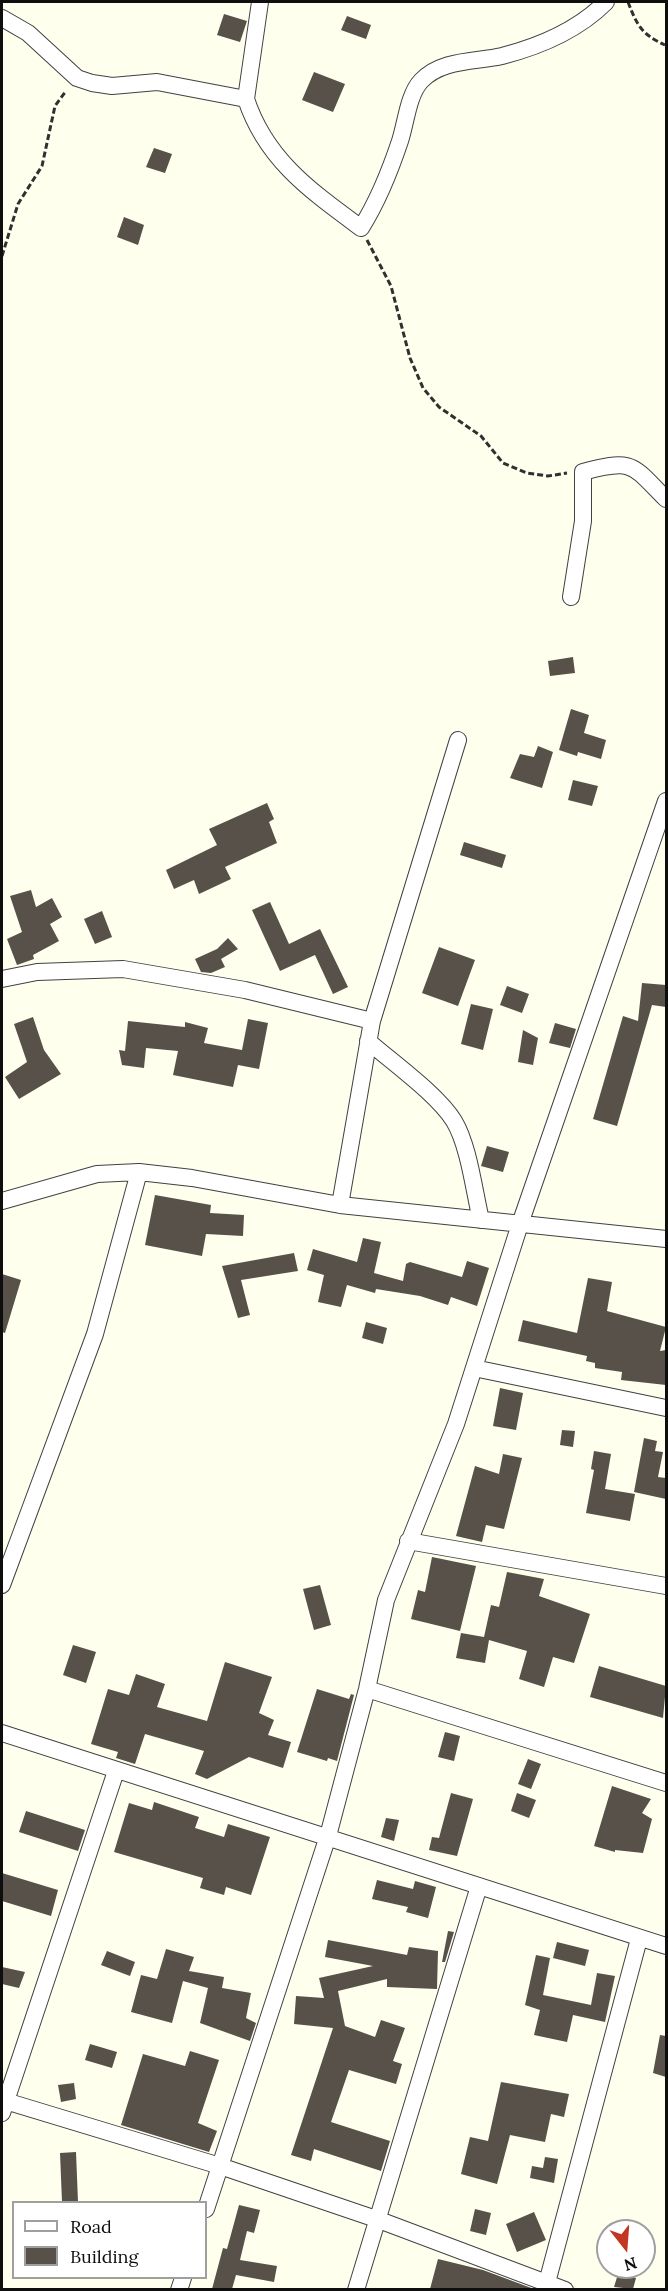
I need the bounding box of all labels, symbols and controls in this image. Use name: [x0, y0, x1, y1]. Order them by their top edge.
legend: [12, 2201, 207, 2279]
text: Road: [70, 2215, 112, 2238]
north arrow: [596, 2219, 656, 2279]
text: Building: [70, 2245, 138, 2268]
text: N: [622, 2253, 640, 2276]

